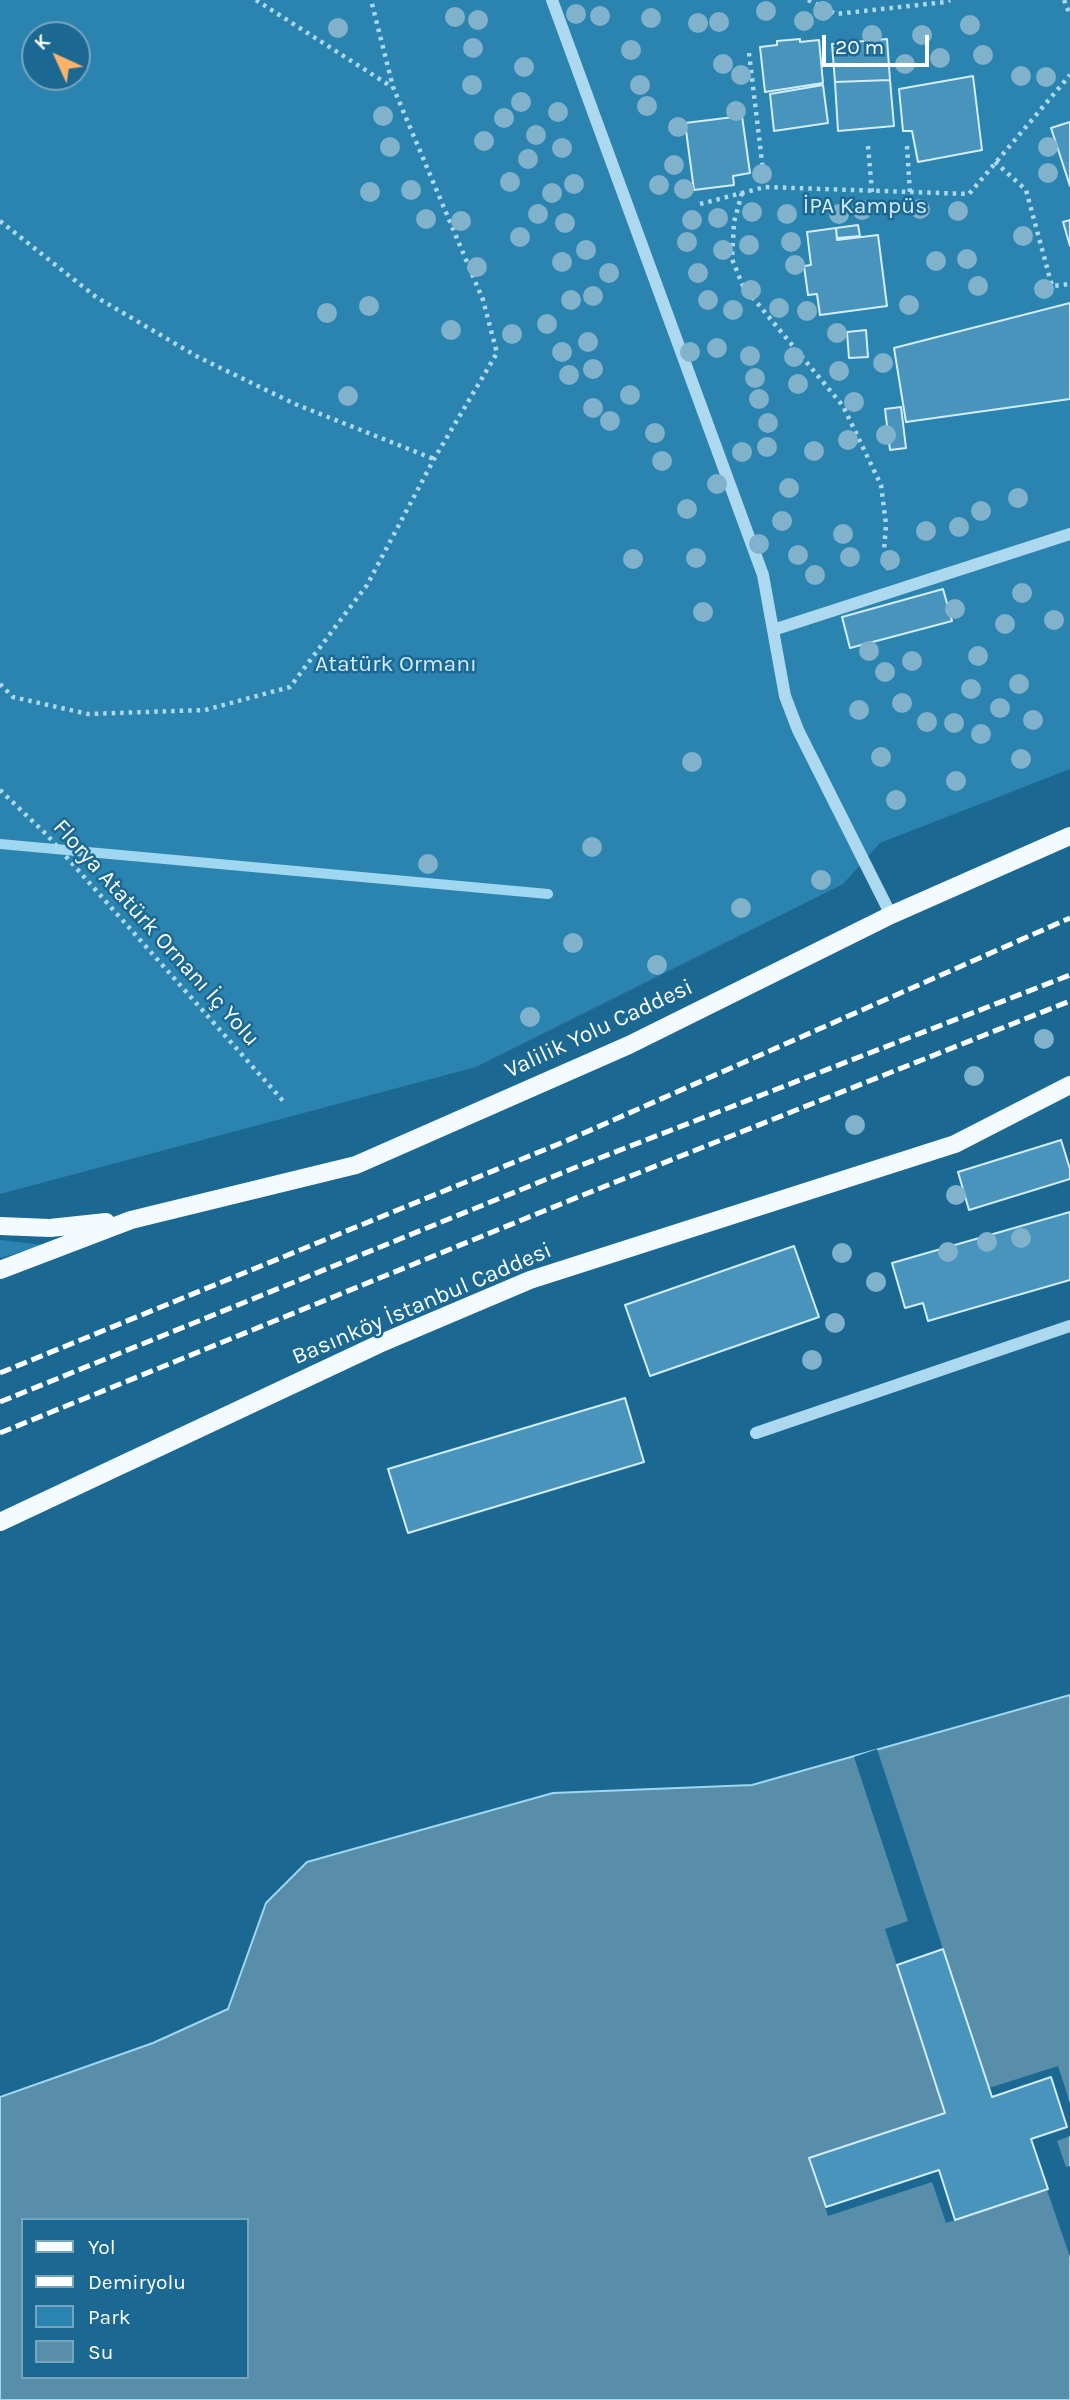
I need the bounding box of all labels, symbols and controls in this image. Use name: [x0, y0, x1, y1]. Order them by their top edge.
north arrow: [21, 21, 91, 91]
scale bar: [825, 21, 932, 65]
text: K: [30, 30, 55, 55]
text: 20 m: [835, 35, 884, 59]
park label: İPA Kampüs: [803, 192, 927, 220]
park label: Atatürk Ormanı: [315, 650, 477, 678]
street label: Florya Atatürk Ornanı İç Yolu: [47, 814, 265, 1052]
street label: Valilik Yolu Caddesi: [501, 973, 697, 1085]
street label: Basınköy İstanbul Caddesi: [288, 1237, 556, 1371]
legend: [21, 2218, 248, 2379]
text: Yol: [88, 2235, 116, 2259]
text: Demiryolu: [88, 2270, 186, 2294]
text: Park: [88, 2305, 131, 2329]
text: Su: [88, 2340, 113, 2364]

